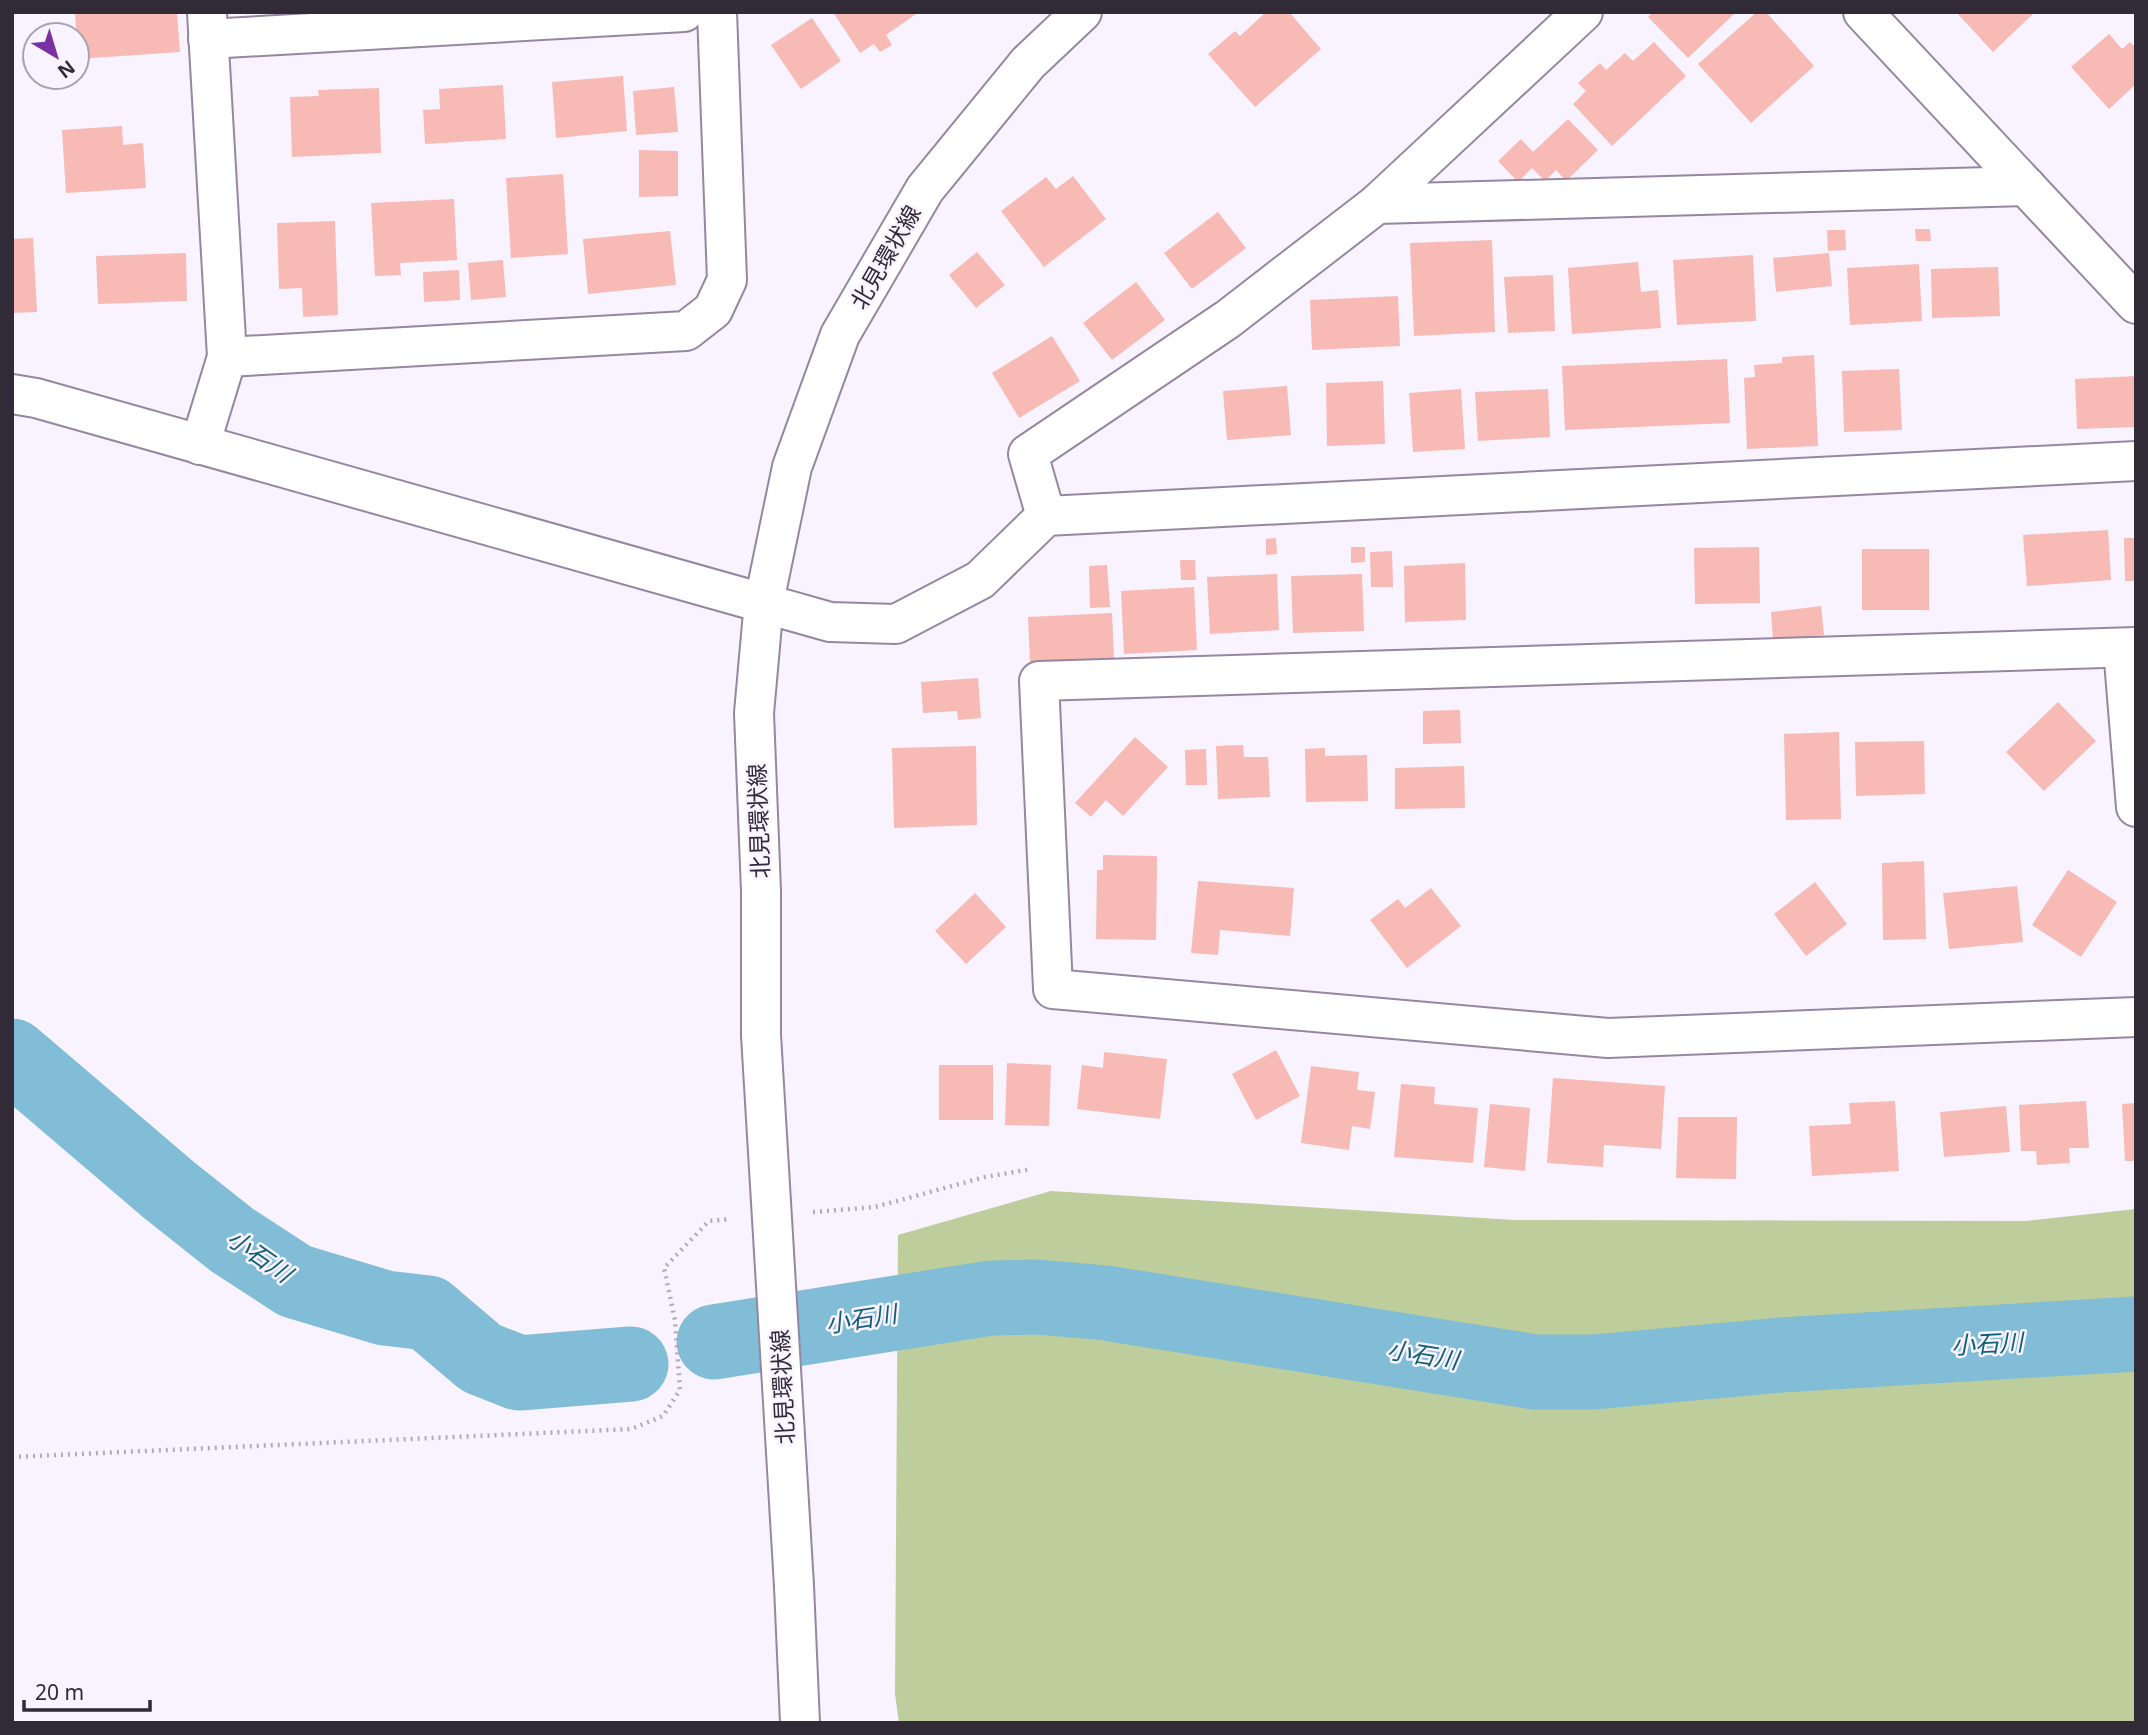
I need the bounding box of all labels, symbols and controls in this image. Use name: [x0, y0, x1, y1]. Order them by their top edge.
north arrow: [21, 21, 91, 91]
text: N: [52, 54, 81, 84]
street label: 北見環状線: [842, 199, 928, 315]
street label: 北見環状線: [740, 763, 776, 879]
water label: 小石川: [221, 1221, 301, 1291]
water label: 小石川: [823, 1296, 902, 1340]
water label: 小石川: [1950, 1324, 2027, 1361]
street label: 北見環状線: [763, 1329, 801, 1445]
water label: 小石川: [1385, 1332, 1464, 1376]
scale bar: [24, 1668, 150, 1712]
text: 20 m: [35, 1678, 84, 1706]

